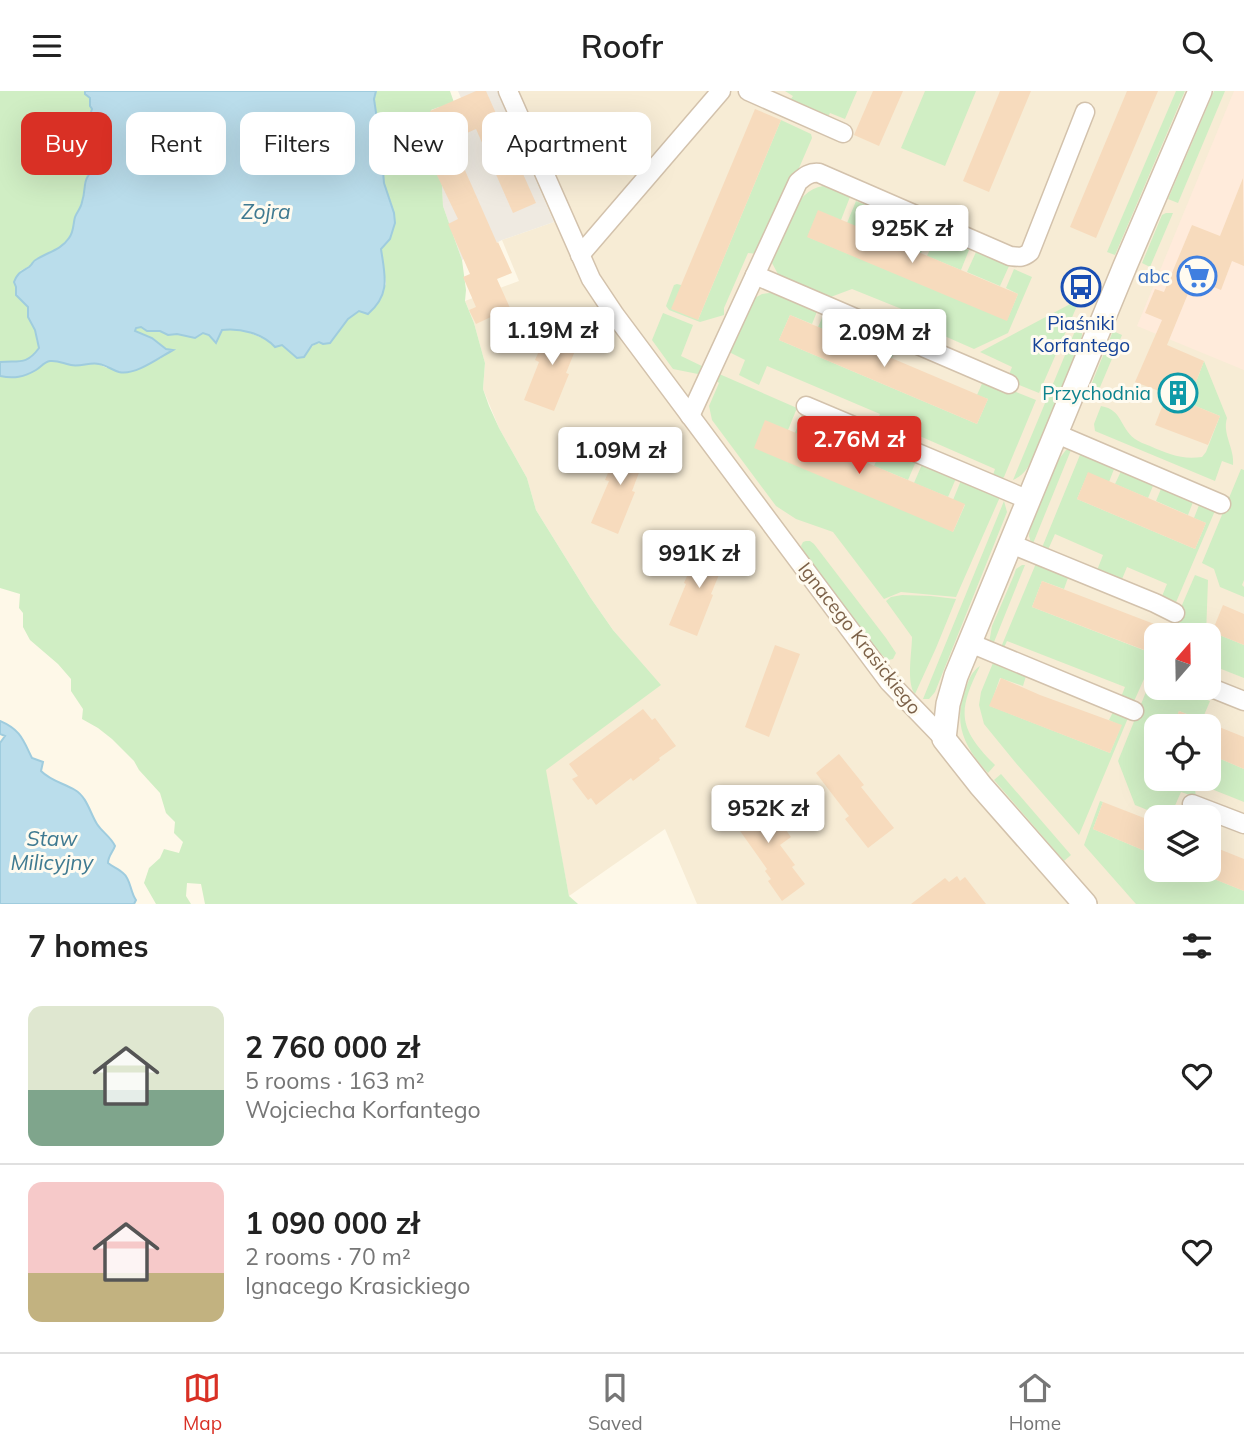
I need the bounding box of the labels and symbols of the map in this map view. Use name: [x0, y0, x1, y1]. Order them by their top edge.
water label: Zojra: [241, 198, 291, 224]
pin: 925K zł: [847, 205, 977, 265]
supermarket icon: abc: [1176, 255, 1218, 297]
place label: abc: [1138, 264, 1170, 288]
bus stop icon: Piaśniki Korfantego: [1060, 266, 1102, 308]
pin: 1.19M zł: [480, 307, 624, 367]
pin: 2.09M zł: [812, 309, 956, 369]
place label: Piaśniki Korfantego: [1032, 311, 1130, 357]
building icon: Przychodnia: [1157, 372, 1199, 414]
place label: Przychodnia: [1042, 381, 1151, 405]
pin: 2.76M zł: [787, 417, 931, 476]
pin: 1.09M zł: [548, 427, 692, 487]
pin: 991K zł: [634, 531, 764, 590]
street label: Ignacego Krasickiego: [793, 557, 927, 719]
north arrow: [1144, 623, 1222, 700]
pin: 952K zł: [703, 785, 833, 845]
water label: Staw Milicyjny: [11, 825, 94, 875]

